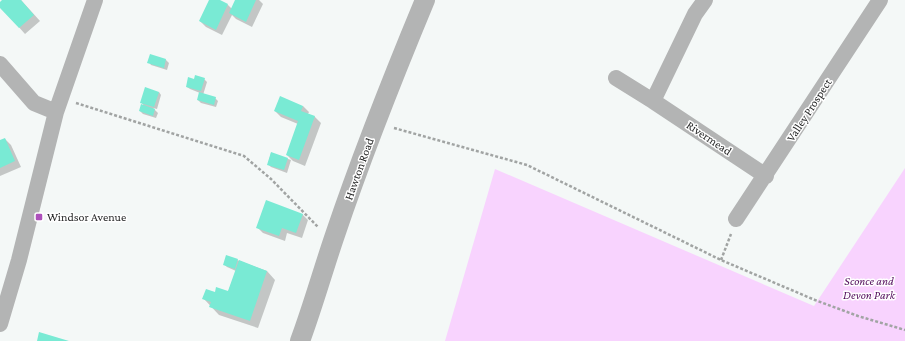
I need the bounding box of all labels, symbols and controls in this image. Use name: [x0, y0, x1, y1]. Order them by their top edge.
street label: Valley Prospect: [783, 75, 835, 144]
street label: Rivermead: [684, 118, 735, 159]
street label: Hawton Road: [341, 135, 377, 202]
place label: Windsor Avenue: [47, 210, 126, 224]
marker: Windsor Avenue: [34, 212, 44, 222]
park label: Sconce and Devon Park: [843, 274, 896, 302]

